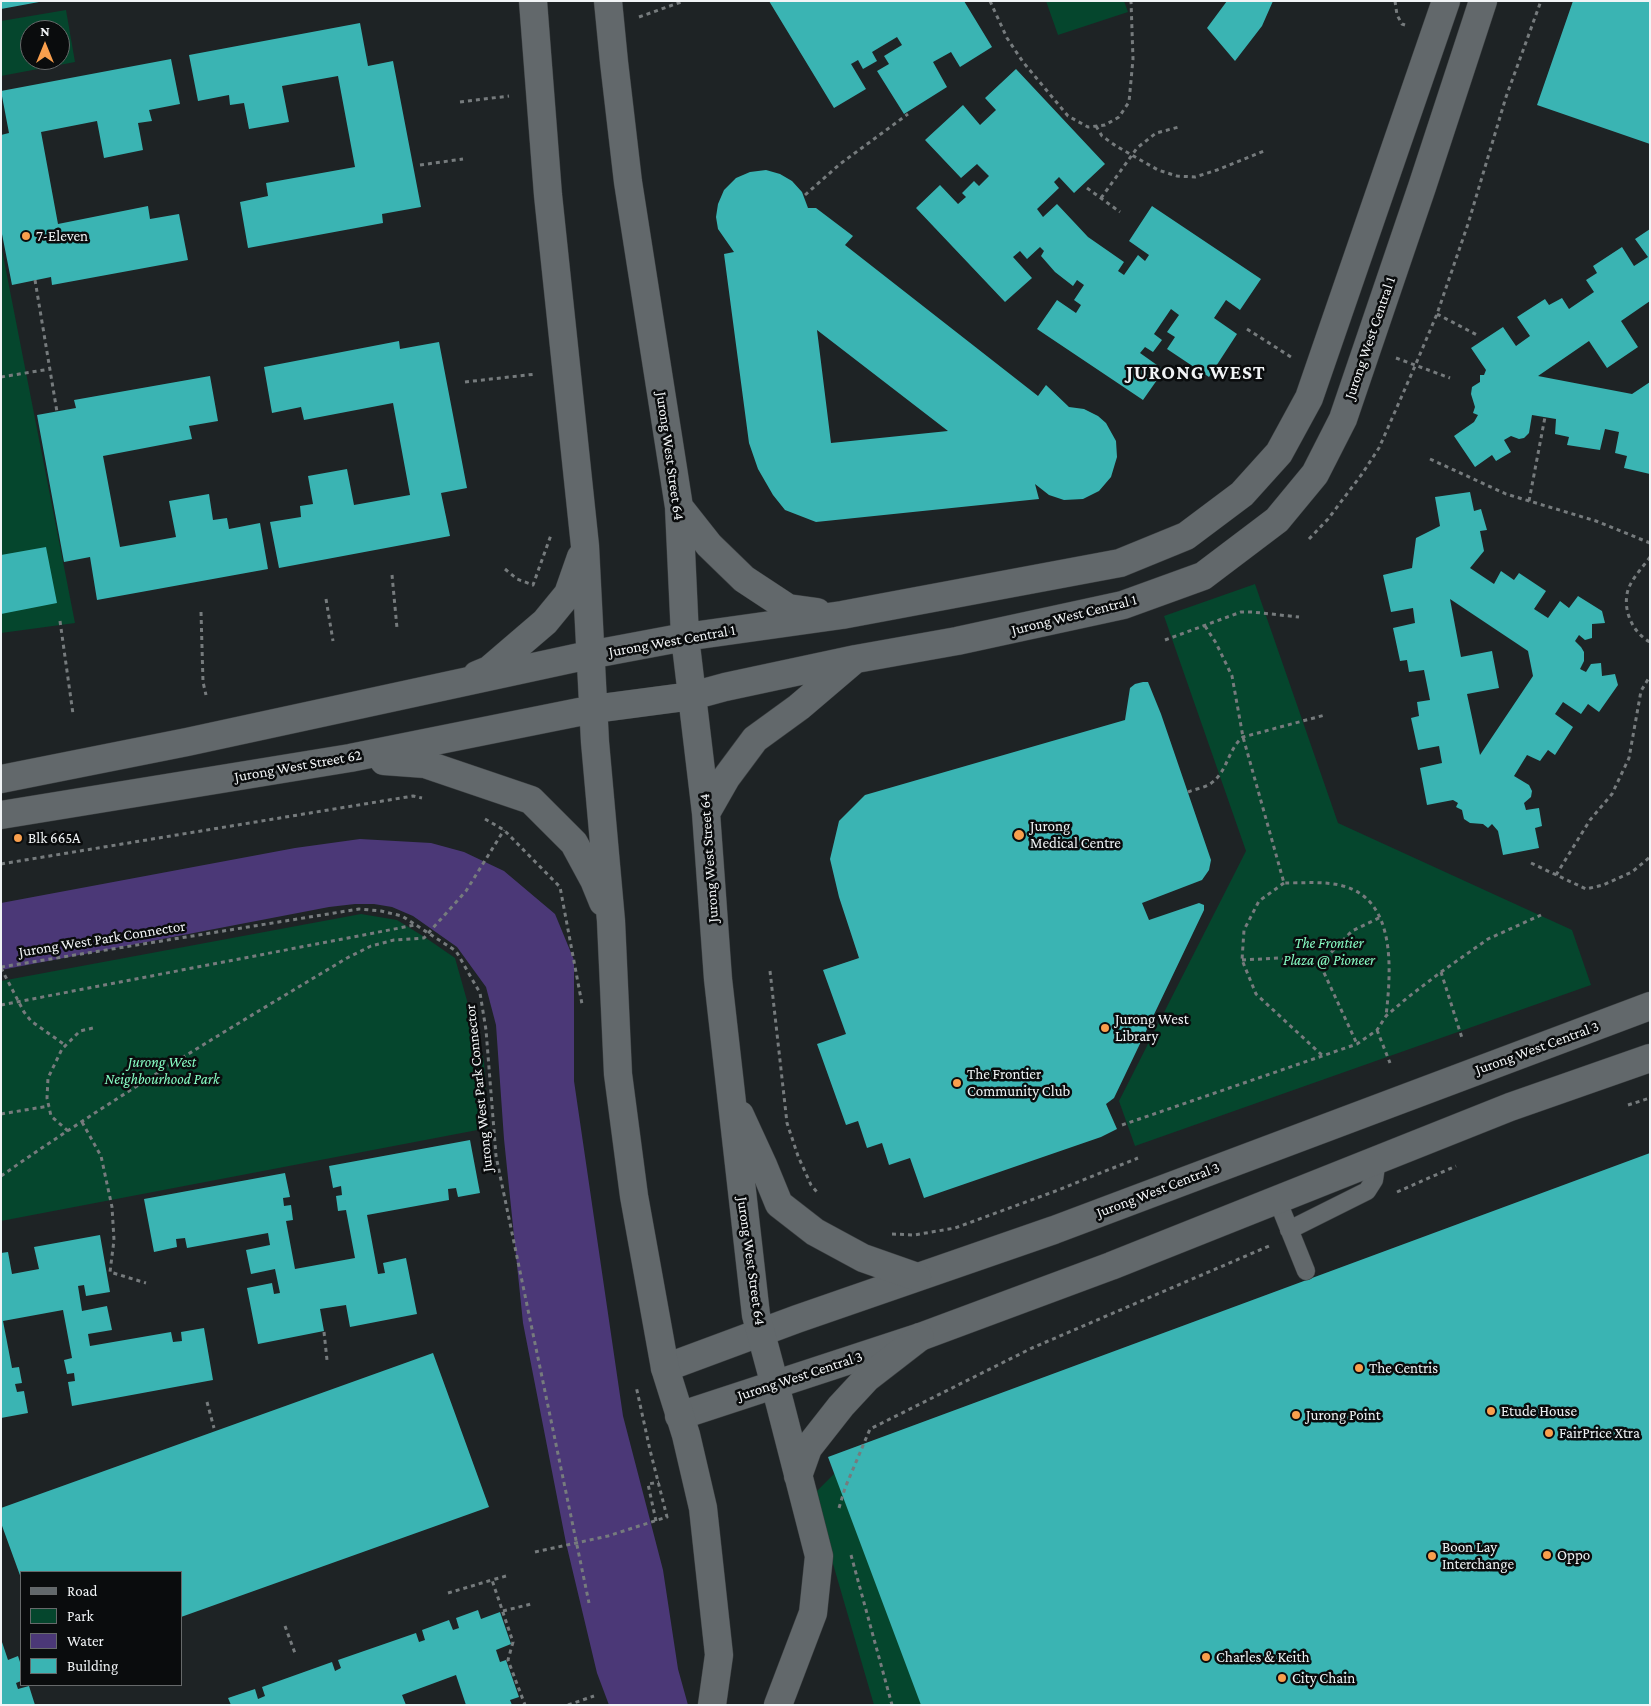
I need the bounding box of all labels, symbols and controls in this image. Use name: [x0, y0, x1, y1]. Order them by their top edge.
north arrow: [20, 20, 70, 70]
text: N: [40, 23, 50, 39]
place label: 7-Eleven: [36, 227, 88, 245]
marker: 7-Eleven: [20, 230, 32, 242]
street label: Jurong West Central 1: [1341, 274, 1399, 402]
district label: JURONG WEST: [1125, 361, 1267, 385]
street label: Jurong West Street 64: [652, 391, 688, 521]
street label: Jurong West Central 1: [1009, 591, 1139, 639]
street label: Jurong West Central 1: [607, 621, 737, 661]
street label: Jurong West Street 62: [233, 746, 363, 786]
street label: Jurong West Street 64: [695, 793, 723, 923]
place label: Jurong Medical Centre: [1030, 817, 1121, 852]
marker: Jurong Medical Centre: [1012, 828, 1026, 842]
place label: Blk 665A: [28, 829, 81, 847]
marker: Blk 665A: [12, 832, 24, 844]
street label: Jurong West Park Connector: [17, 917, 187, 961]
park label: The Frontier Plaza @ Pioneer: [1283, 934, 1375, 969]
street label: Jurong West Park Connector: [461, 1003, 497, 1173]
place label: Jurong West Library: [1115, 1010, 1189, 1045]
street label: Jurong West Central 3: [1473, 1017, 1601, 1079]
marker: Jurong West Library: [1099, 1022, 1111, 1034]
park label: Jurong West Neighbourhood Park: [104, 1053, 220, 1088]
place label: The Frontier Community Club: [967, 1065, 1070, 1100]
marker: The Frontier Community Club: [951, 1077, 963, 1089]
street label: Jurong West Central 3: [1094, 1158, 1222, 1222]
street label: Jurong West Street 64: [733, 1196, 769, 1326]
street label: Jurong West Central 3: [735, 1347, 865, 1405]
place label: The Centris: [1369, 1359, 1438, 1377]
marker: The Centris: [1353, 1362, 1365, 1374]
place label: Etude House: [1501, 1402, 1577, 1420]
marker: Etude House: [1485, 1405, 1497, 1417]
place label: Jurong Point: [1306, 1406, 1381, 1424]
marker: Jurong Point: [1290, 1409, 1302, 1421]
place label: FairPrice Xtra: [1559, 1424, 1640, 1442]
marker: FairPrice Xtra: [1543, 1427, 1555, 1439]
place label: Boon Lay Interchange: [1442, 1538, 1514, 1573]
place label: Oppo: [1557, 1546, 1590, 1564]
marker: Oppo: [1541, 1549, 1553, 1561]
marker: Boon Lay Interchange: [1426, 1550, 1438, 1562]
legend: [20, 1571, 182, 1686]
text: Road: [67, 1583, 97, 1599]
text: Park: [67, 1608, 94, 1624]
text: Water: [67, 1633, 104, 1649]
place label: Charles & Keith: [1216, 1648, 1310, 1666]
marker: Charles & Keith: [1200, 1651, 1212, 1663]
text: Building: [67, 1658, 118, 1674]
place label: City Chain: [1292, 1669, 1355, 1687]
marker: City Chain: [1276, 1672, 1288, 1684]

